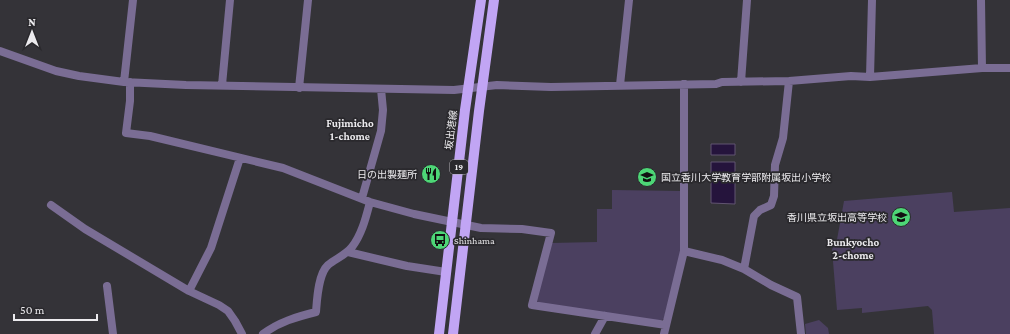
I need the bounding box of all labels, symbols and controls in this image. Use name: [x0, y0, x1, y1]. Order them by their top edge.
north arrow: [12, 12, 52, 52]
text: N: [28, 16, 36, 28]
street label: 坂出港線: [443, 109, 459, 151]
district label: Fujimicho 1-chome: [326, 117, 374, 142]
road number: 19: [450, 160, 468, 174]
restaurant icon: 日の出製麺所: [420, 163, 442, 185]
school or university icon: 国立香川大学教育学部附属坂出小学校: [636, 166, 658, 188]
place label: 日の出製麺所: [357, 169, 417, 180]
place label: 国立香川大学教育学部附属坂出小学校: [661, 172, 831, 183]
school or university icon: 香川県立坂出高等学校: [890, 206, 912, 228]
place label: 香川県立坂出高等学校: [787, 212, 887, 223]
bus stop icon: Shinhama: [429, 229, 451, 251]
place label: Shinhama: [454, 235, 495, 246]
district label: Bunkyocho 2-chome: [827, 236, 880, 261]
scale bar: [14, 296, 97, 322]
text: 50 m: [20, 303, 45, 317]

